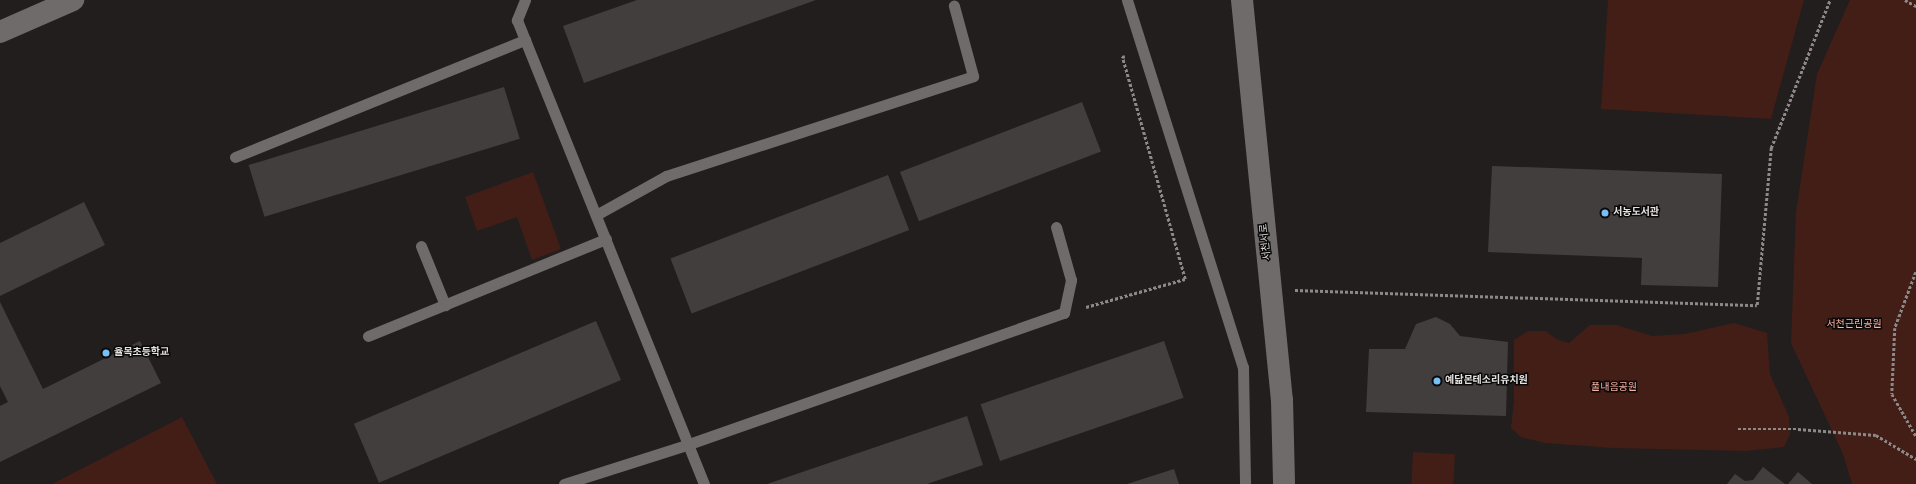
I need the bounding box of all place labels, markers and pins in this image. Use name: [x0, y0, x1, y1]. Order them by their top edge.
place label: 서농도서관: [1613, 207, 1659, 219]
marker: 서농도서관: [1600, 208, 1610, 218]
place label: 율목초등학교: [114, 347, 169, 359]
marker: 율목초등학교: [101, 348, 111, 358]
place label: 예닮몬테소리유치원: [1445, 375, 1528, 387]
marker: 예닮몬테소리유치원: [1432, 376, 1442, 386]

